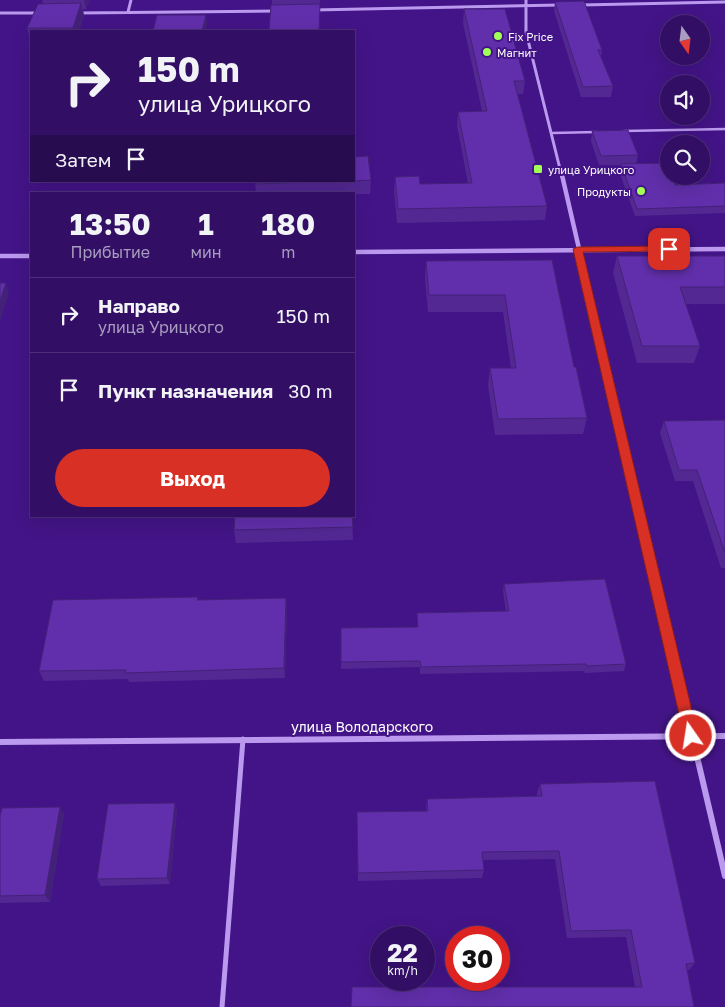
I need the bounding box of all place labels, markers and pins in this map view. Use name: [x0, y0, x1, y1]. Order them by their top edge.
marker: Fix Price: [492, 30, 504, 42]
place label: Fix Price: [508, 30, 553, 43]
marker: Магнит: [481, 46, 493, 58]
place label: Магнит: [497, 46, 537, 59]
marker: улица Урицкого: [532, 163, 544, 175]
place label: улица Урицкого: [548, 163, 635, 176]
place label: Продукты: [577, 185, 631, 198]
marker: Продукты: [635, 185, 647, 197]
pin: [648, 228, 690, 270]

